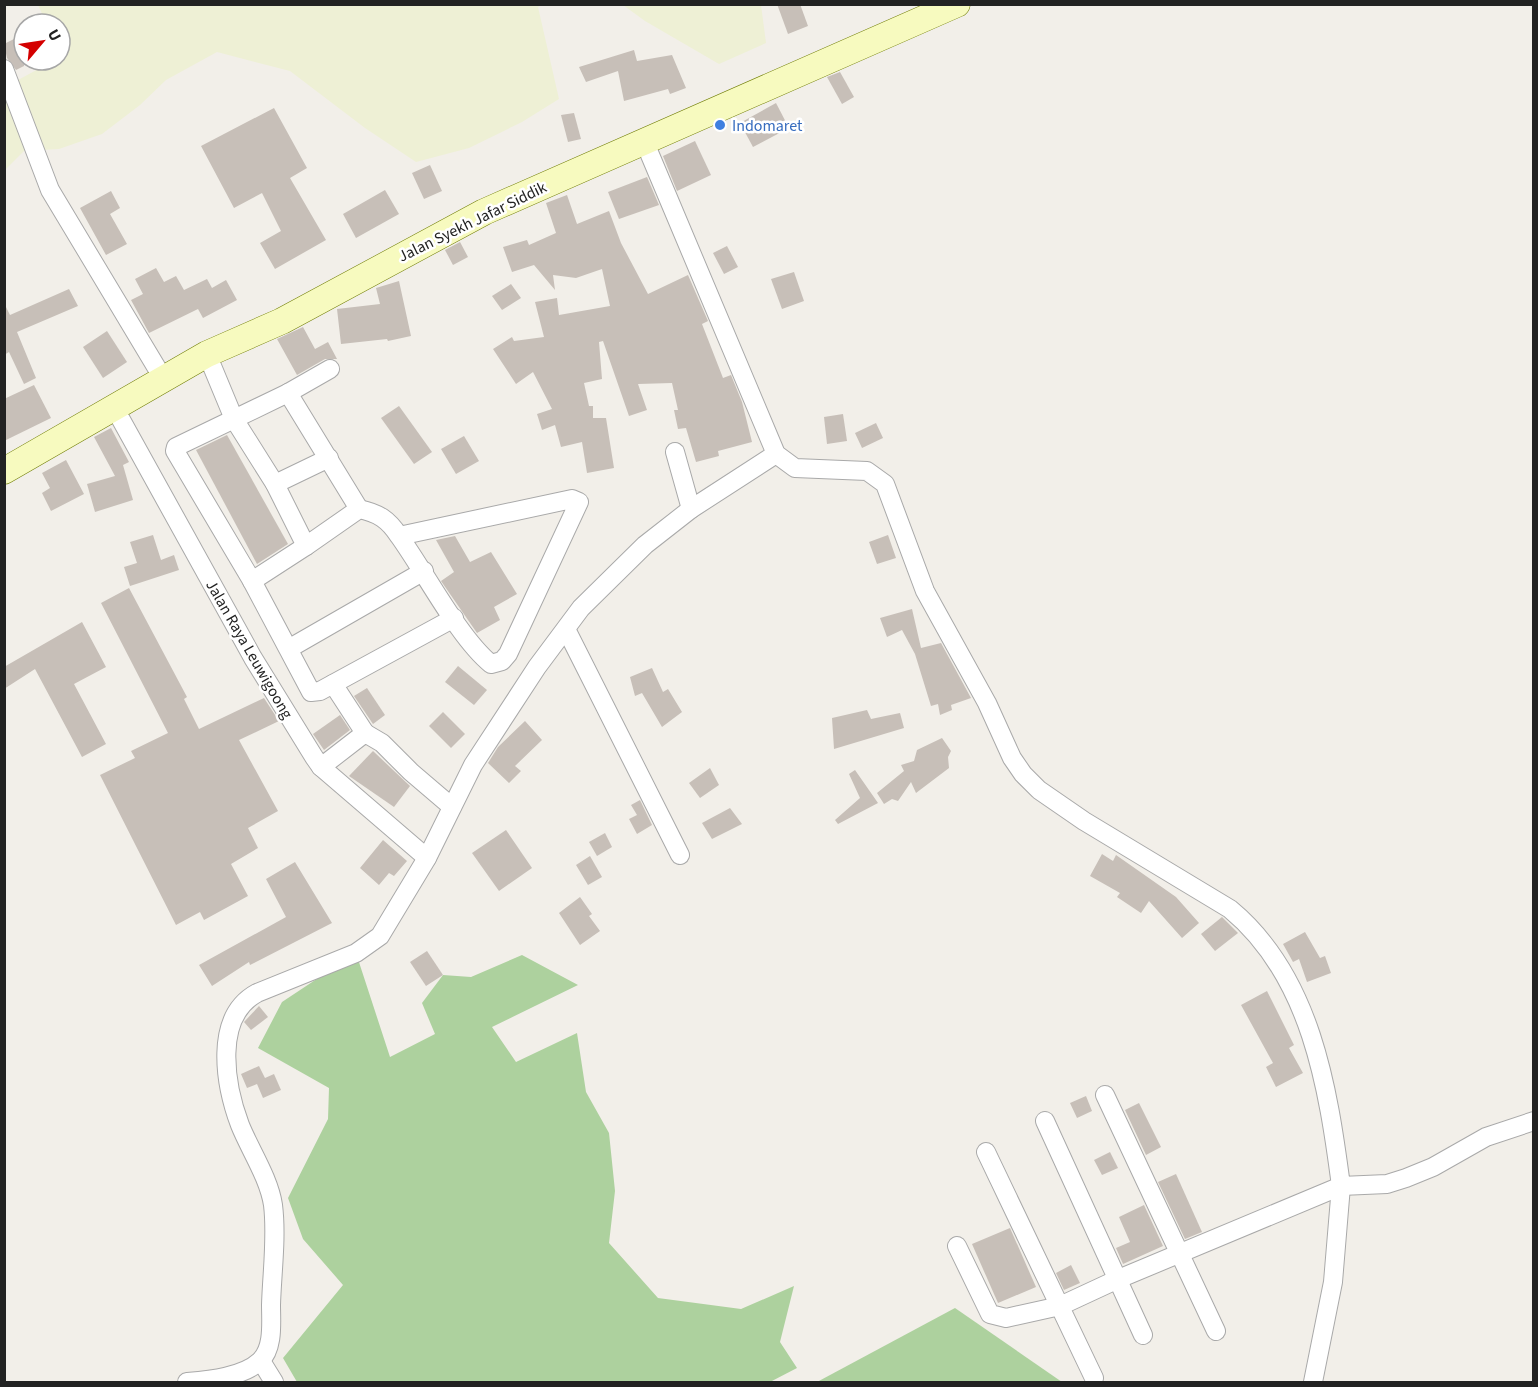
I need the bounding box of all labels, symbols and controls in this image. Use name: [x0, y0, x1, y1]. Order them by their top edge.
north arrow: [12, 12, 72, 72]
text: U: [42, 25, 66, 45]
place label: Indomaret: [732, 115, 803, 137]
marker: Indomaret: [713, 118, 727, 132]
street label: Jalan Syekh Jafar Siddik: [395, 176, 550, 267]
street label: Jalan Raya Leuwigoong: [200, 576, 298, 723]

